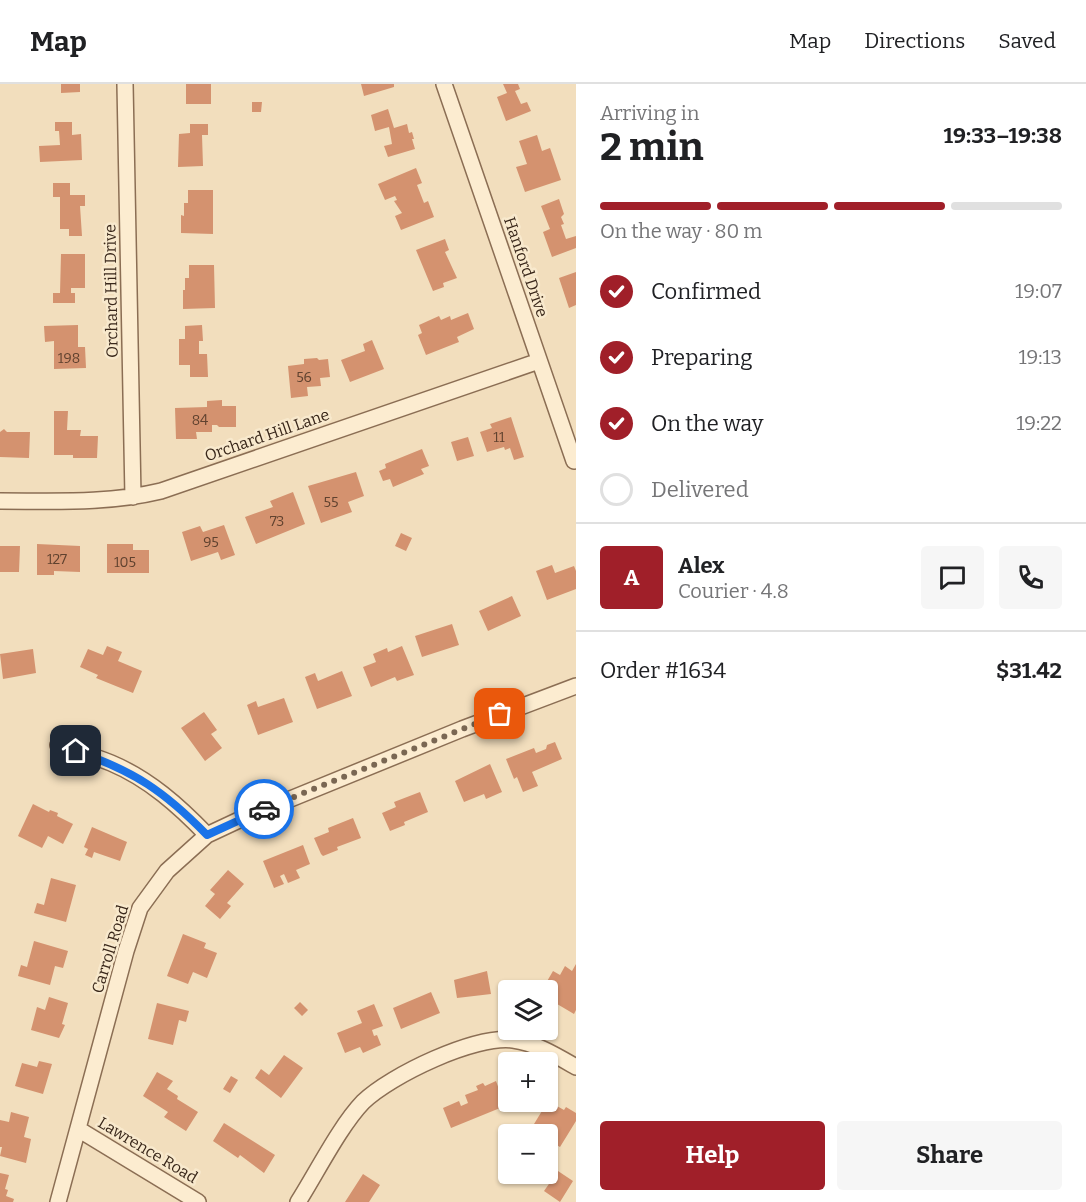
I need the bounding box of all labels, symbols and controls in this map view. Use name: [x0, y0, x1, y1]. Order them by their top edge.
text: Map: [30, 25, 87, 58]
text: Map: [789, 28, 831, 54]
text: Directions: [864, 28, 965, 54]
text: Saved: [998, 28, 1056, 54]
text: Arriving in: [600, 101, 699, 125]
text: 19:33–19:38: [944, 122, 1062, 149]
text: 2 min: [600, 124, 704, 170]
street label: Hanford Drive: [500, 214, 552, 320]
text: On the way · 80 m: [600, 219, 762, 243]
street label: Orchard Hill Drive: [100, 224, 122, 358]
icon: check: [600, 275, 633, 308]
text: Confirmed: [651, 278, 761, 305]
text: 19:07: [1015, 279, 1062, 303]
icon: check: [600, 341, 633, 374]
text: Preparing: [651, 344, 753, 371]
text: 19:13: [1018, 345, 1062, 369]
house number: 198: [58, 350, 80, 367]
house number: 56: [296, 369, 312, 386]
street label: Orchard Hill Lane: [202, 405, 332, 465]
icon: check: [600, 407, 633, 440]
text: On the way: [651, 410, 763, 437]
text: 19:22: [1016, 411, 1062, 435]
house number: 84: [192, 412, 208, 429]
house number: 11: [493, 429, 505, 446]
text: Delivered: [651, 476, 749, 503]
house number: 55: [324, 494, 338, 511]
house number: 73: [270, 513, 284, 530]
house number: 95: [203, 534, 219, 551]
button: chat: [921, 546, 984, 609]
button: phone: [999, 546, 1062, 609]
house number: 127: [47, 551, 67, 568]
text: Alex: [678, 552, 724, 579]
house number: 105: [114, 554, 136, 571]
text: A: [624, 564, 639, 591]
text: Courier · 4.8: [678, 579, 789, 603]
text: Order #1634: [600, 657, 726, 684]
text: $31.42: [996, 657, 1062, 684]
pin: [474, 688, 525, 739]
icon: bag: [483, 697, 516, 730]
pin: [50, 725, 101, 776]
icon: home: [59, 734, 92, 767]
courier: [234, 779, 294, 839]
icon: car: [248, 793, 281, 826]
street label: Carroll Road: [88, 902, 133, 996]
map controls: [498, 980, 558, 1184]
button: layers: [498, 980, 558, 1040]
button: +: [498, 1052, 558, 1112]
street label: Lawrence Road: [95, 1113, 202, 1187]
button: Help: [600, 1121, 825, 1190]
button: Share: [837, 1121, 1062, 1190]
button: −: [498, 1124, 558, 1184]

